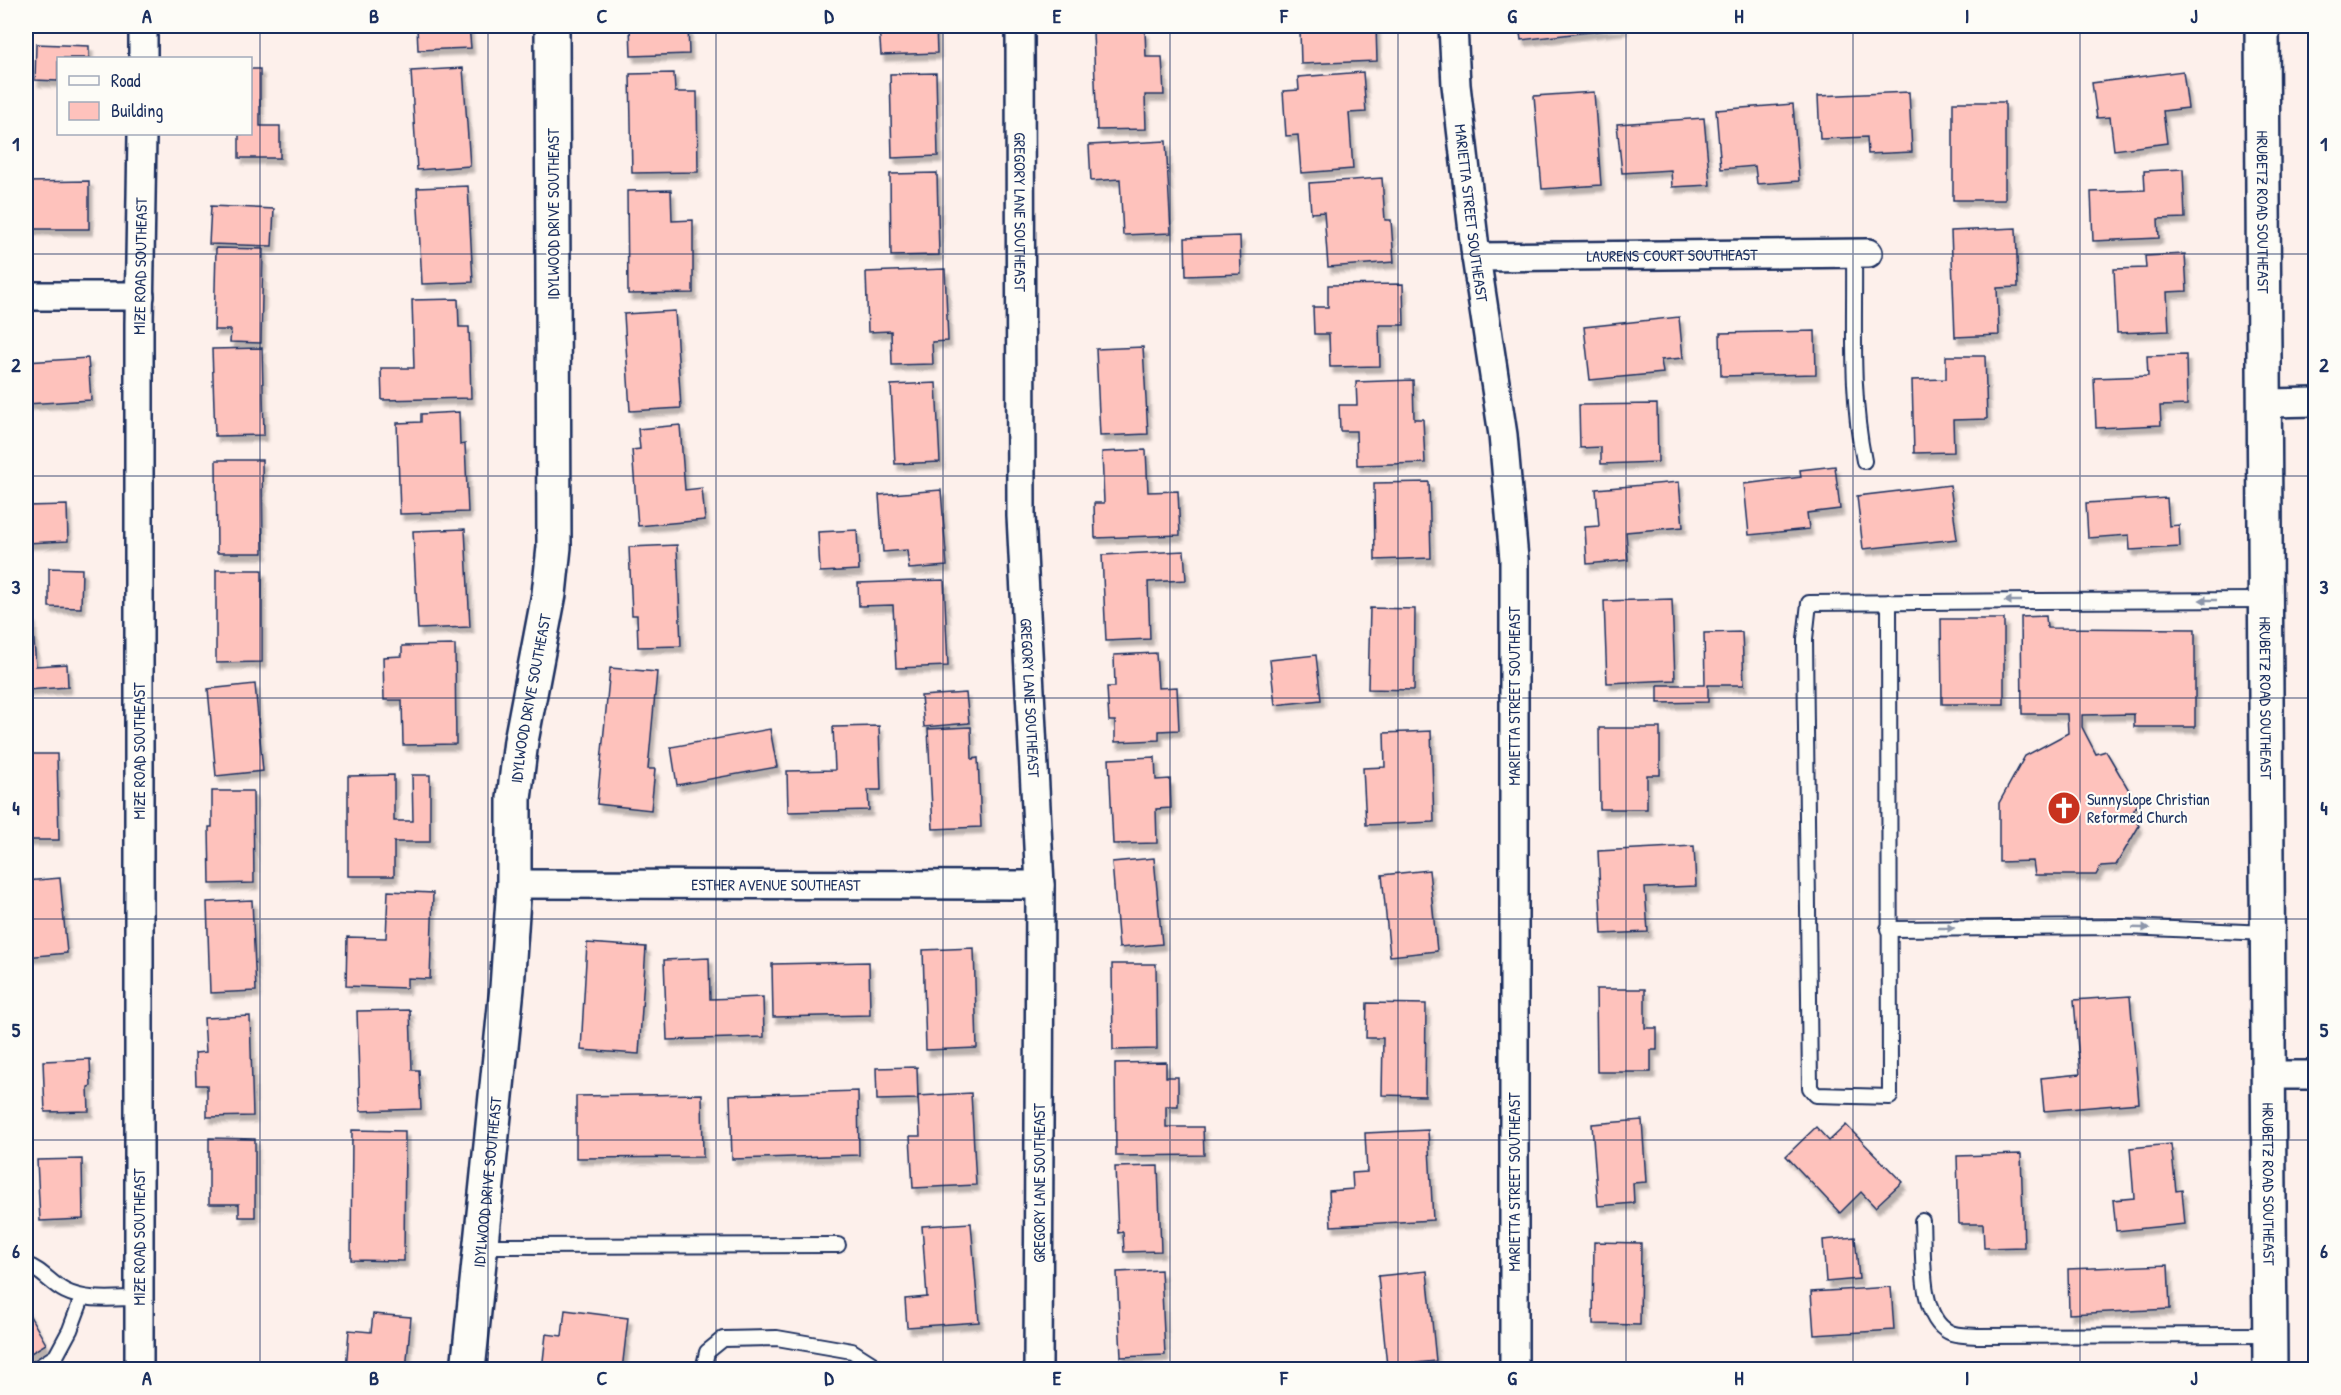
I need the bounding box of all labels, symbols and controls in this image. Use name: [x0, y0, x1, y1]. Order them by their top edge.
text: A: [142, 2, 152, 29]
text: B: [369, 2, 379, 29]
text: C: [597, 2, 608, 29]
text: D: [824, 2, 834, 29]
text: E: [1053, 2, 1062, 29]
text: F: [1279, 2, 1289, 29]
text: G: [1507, 2, 1517, 29]
text: H: [1734, 2, 1744, 29]
text: I: [1965, 2, 1969, 29]
text: J: [2190, 2, 2198, 29]
legend: [57, 57, 252, 135]
text: Road: [111, 68, 141, 93]
text: Building: [111, 98, 163, 123]
street label: MARIETTA STREET SOUTHEAST: [1450, 123, 1494, 304]
street label: IDYLWOOD DRIVE SOUTHEAST: [542, 128, 564, 300]
text: 1: [12, 130, 20, 157]
street label: HRUBETZ ROAD SOUTHEAST: [2252, 130, 2275, 294]
text: 1: [2320, 130, 2328, 157]
street label: GREGORY LANE SOUTHEAST: [1009, 132, 1032, 292]
street label: MIZE ROAD SOUTHEAST: [128, 197, 152, 335]
street label: LAURENS COURT SOUTHEAST: [1586, 243, 1758, 267]
text: 2: [11, 351, 21, 378]
text: 2: [2319, 351, 2329, 378]
text: 3: [12, 573, 21, 600]
text: 3: [2320, 573, 2329, 600]
one-way arrow: [2199, 595, 2218, 605]
one-way arrow: [2004, 596, 2023, 606]
street label: MARIETTA STREET SOUTHEAST: [1503, 606, 1525, 786]
street label: IDYLWOOD DRIVE SOUTHEAST: [505, 612, 556, 784]
street label: HRUBETZ ROAD SOUTHEAST: [2255, 616, 2277, 780]
street label: GREGORY LANE SOUTHEAST: [1015, 618, 1045, 778]
street label: MIZE ROAD SOUTHEAST: [128, 682, 150, 820]
place label: Sunnyslope Christian Reformed Church: [2087, 788, 2210, 828]
church icon: Sunnyslope Christian Reformed Church: [2046, 790, 2082, 826]
text: 4: [12, 794, 20, 821]
text: 4: [2320, 794, 2328, 821]
street label: ESTHER AVENUE SOUTHEAST: [691, 873, 861, 896]
one-way arrow: [2132, 923, 2151, 933]
one-way arrow: [1937, 924, 1956, 933]
text: 5: [12, 1016, 21, 1043]
text: 5: [2320, 1016, 2329, 1043]
street label: MARIETTA STREET SOUTHEAST: [1503, 1092, 1525, 1272]
street label: IDYLWOOD DRIVE SOUTHEAST: [468, 1095, 507, 1268]
street label: HRUBETZ ROAD SOUTHEAST: [2257, 1102, 2280, 1266]
street label: GREGORY LANE SOUTHEAST: [1028, 1103, 1050, 1263]
street label: MIZE ROAD SOUTHEAST: [128, 1168, 150, 1306]
text: 6: [12, 1237, 20, 1264]
text: 6: [2320, 1237, 2328, 1264]
text: A: [142, 1364, 152, 1391]
text: B: [369, 1364, 379, 1391]
text: C: [597, 1364, 608, 1391]
text: D: [824, 1364, 834, 1391]
text: E: [1053, 1364, 1062, 1391]
text: F: [1279, 1364, 1289, 1391]
text: G: [1507, 1364, 1517, 1391]
text: H: [1734, 1364, 1744, 1391]
text: I: [1965, 1364, 1969, 1391]
text: J: [2190, 1364, 2198, 1391]

